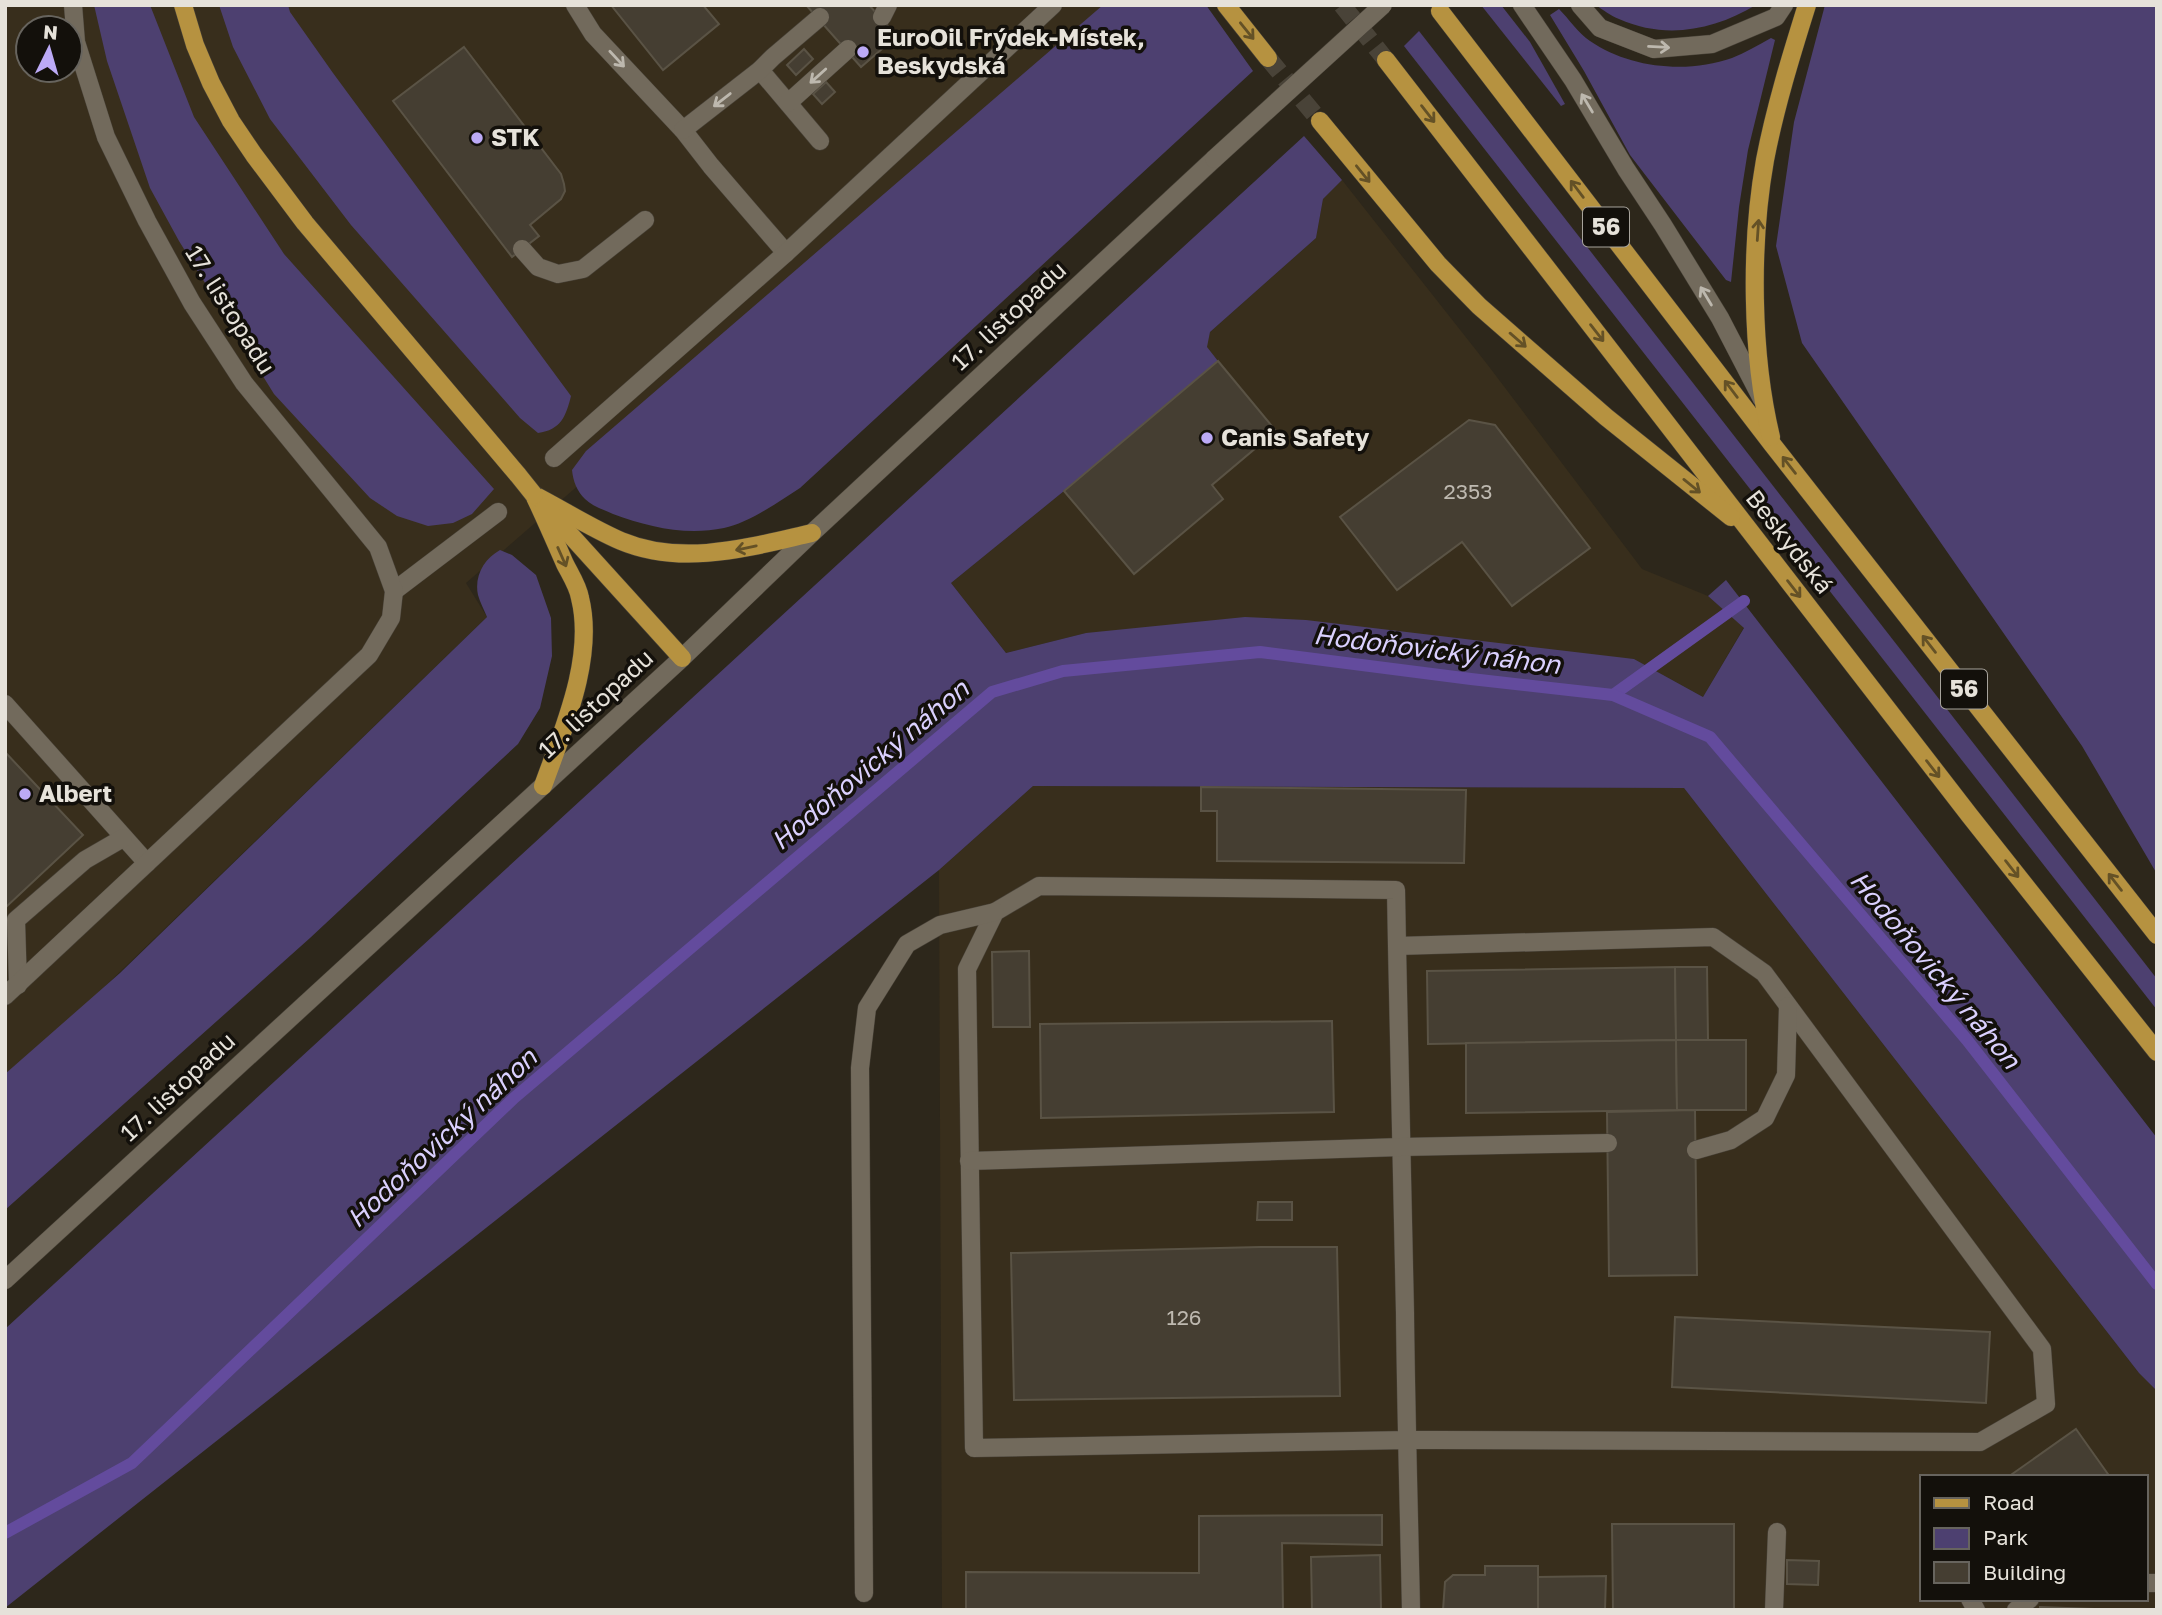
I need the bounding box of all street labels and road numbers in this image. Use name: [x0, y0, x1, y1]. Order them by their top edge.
road number: 56: [1583, 208, 1629, 246]
street label: 17. listopadu: [180, 240, 282, 379]
street label: 17. listopadu: [945, 255, 1071, 375]
street label: Beskydská: [1741, 483, 1840, 599]
street label: 17. listopadu: [532, 643, 658, 763]
road number: 56: [1941, 670, 1987, 708]
street label: 17. listopadu: [114, 1026, 240, 1146]

